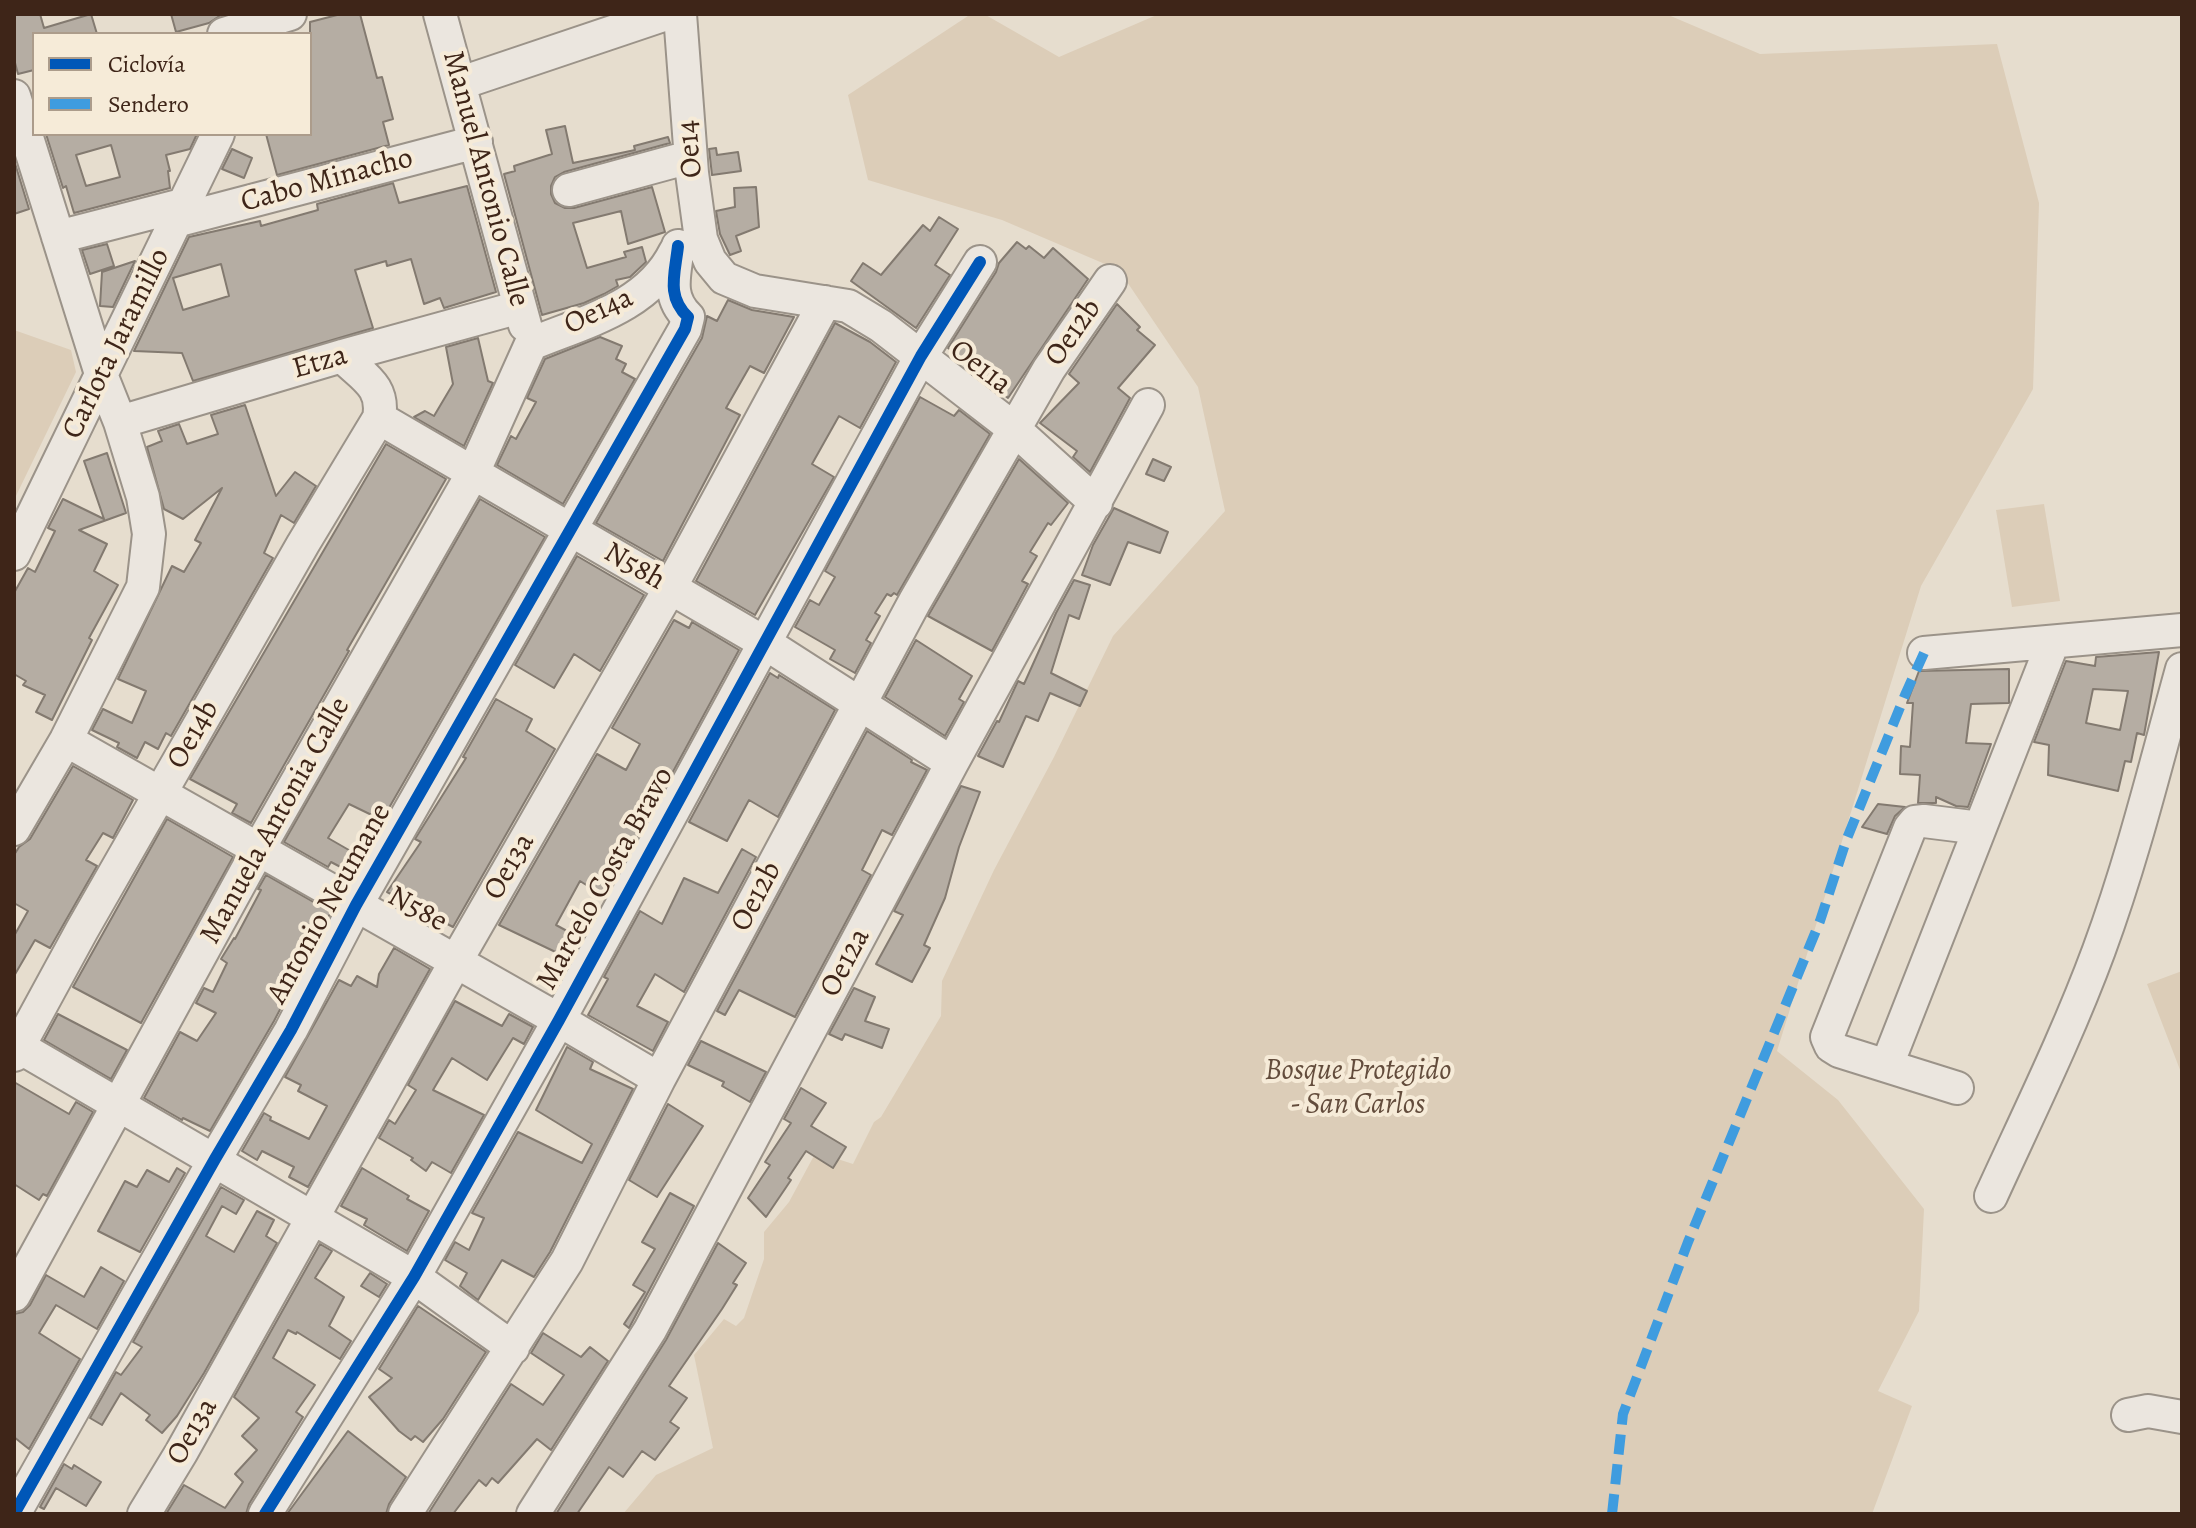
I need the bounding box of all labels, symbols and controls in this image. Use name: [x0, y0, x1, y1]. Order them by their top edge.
legend: [32, 32, 312, 136]
street label: Manuel Antonio Calle: [434, 47, 536, 311]
text: Ciclovía: [108, 48, 186, 80]
text: Sendero: [108, 88, 189, 120]
street label: Oe14: [671, 119, 711, 179]
street label: Cabo Minacho: [237, 141, 417, 221]
street label: Carlota Jaramillo: [55, 243, 179, 445]
street label: Oe14a: [559, 280, 639, 344]
street label: Oe12b: [1038, 292, 1110, 374]
street label: Oe11a: [942, 333, 1018, 403]
street label: Etza: [288, 338, 352, 388]
street label: N58h: [597, 535, 671, 599]
street label: Manuela Antonia Calle: [193, 691, 359, 951]
street label: Oe14b: [160, 694, 228, 776]
street label: Marcelo Costa Bravo: [530, 761, 682, 997]
street label: Antonio Neumane: [260, 798, 400, 1010]
street label: Oe13a: [477, 827, 543, 907]
street label: Oe12b: [724, 856, 790, 938]
street label: N58e: [381, 879, 453, 941]
street label: Oe12a: [813, 922, 879, 1004]
park label: Bosque Protegido - San Carlos: [1265, 1054, 1451, 1124]
street label: Oe13a: [160, 1392, 226, 1472]

